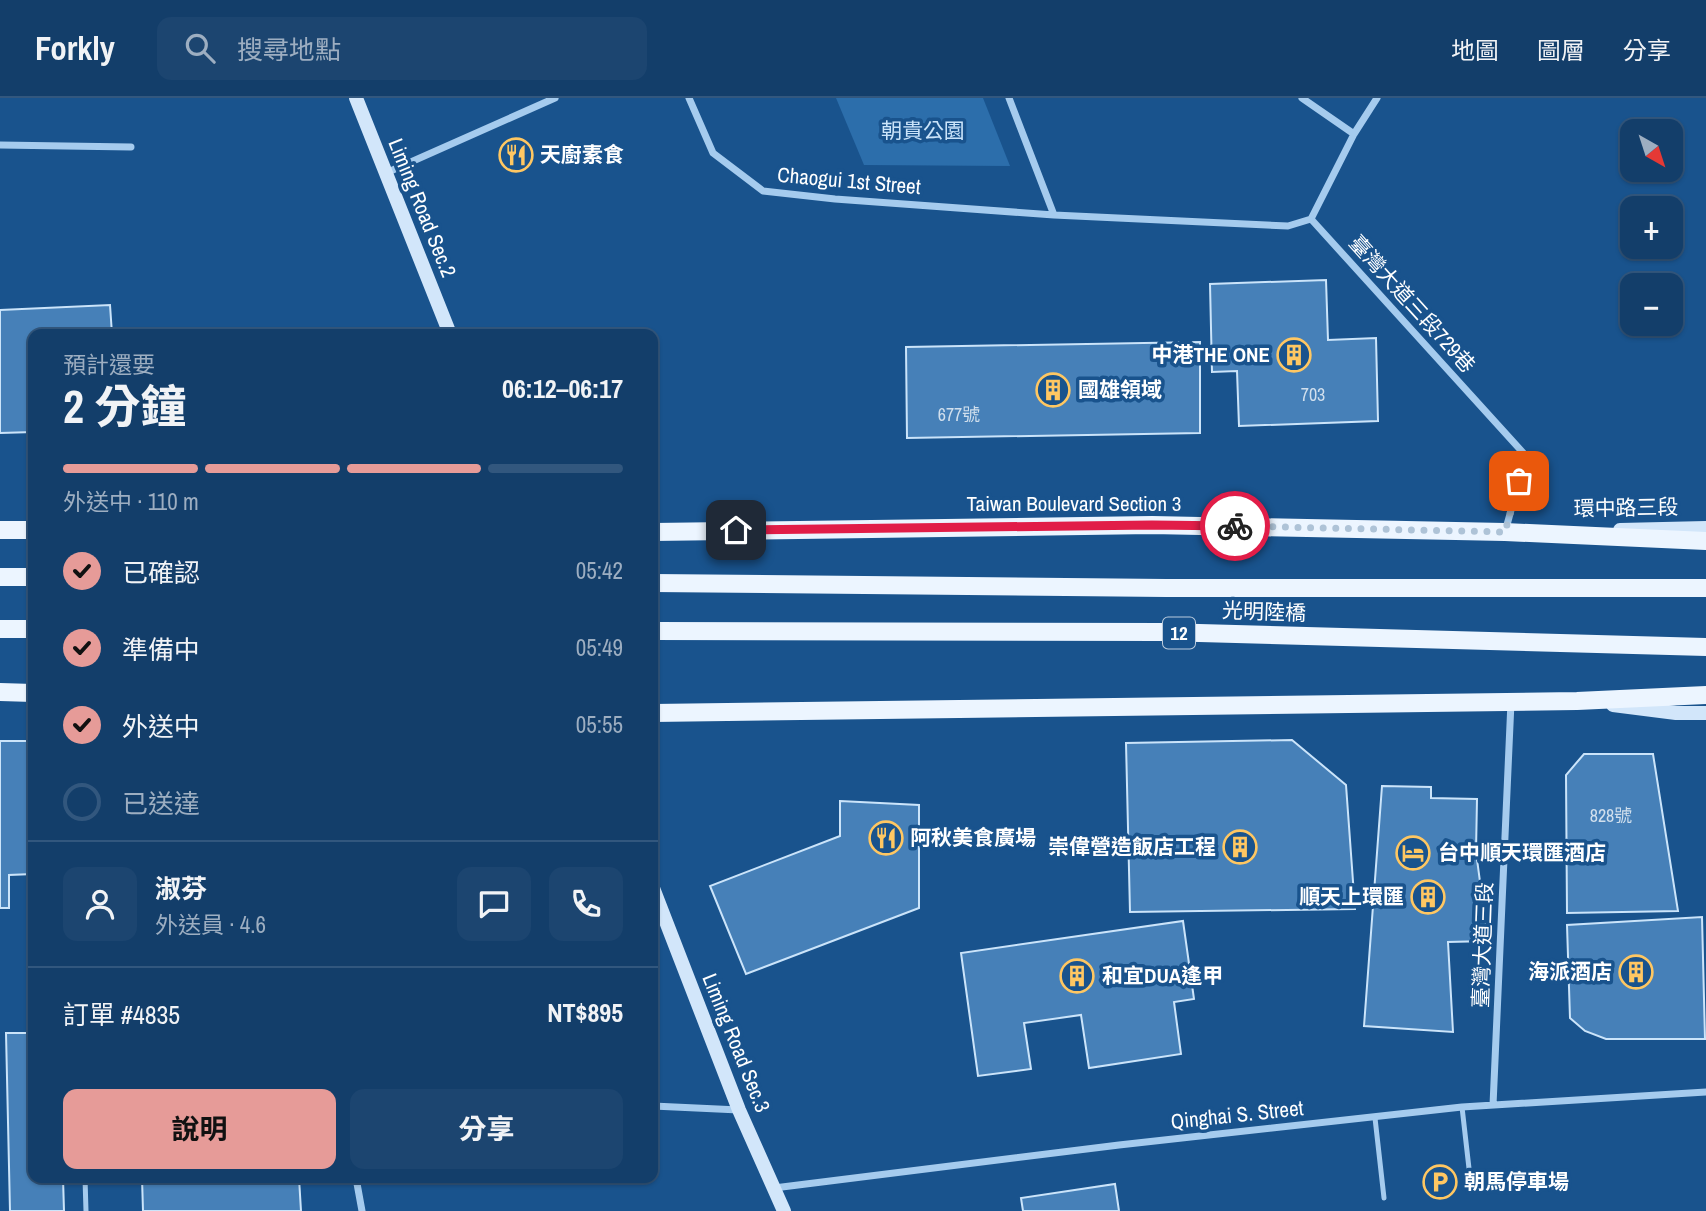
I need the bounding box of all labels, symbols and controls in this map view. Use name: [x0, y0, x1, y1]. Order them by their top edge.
search box: [157, 17, 647, 80]
text: Forkly: [35, 26, 115, 70]
icon: search: [181, 29, 219, 67]
text: 搜尋地點: [237, 32, 341, 67]
text: 地圖: [1451, 34, 1499, 66]
text: 圖層: [1537, 34, 1585, 66]
text: 分享: [1623, 34, 1671, 66]
park label: 朝貴公園: [881, 116, 965, 145]
north arrow: [1620, 119, 1684, 182]
map controls: [1620, 119, 1683, 336]
street label: Liming Road Sec.2: [381, 134, 464, 282]
restaurant icon: 天廚素食: [497, 136, 535, 174]
place label: 天廚素食: [540, 140, 624, 169]
street label: Chaogui 1st Street: [776, 160, 922, 201]
button: +: [1620, 196, 1683, 259]
street label: 臺灣大道三段729巷: [1343, 229, 1482, 379]
button: −: [1620, 273, 1683, 336]
building icon: 中港THE ONE: [1275, 336, 1313, 374]
place label: 中港THE ONE: [1151, 340, 1270, 369]
text: 預計還要: [63, 349, 155, 380]
text: 06:12–06:17: [502, 371, 623, 406]
building icon: 國雄領域: [1034, 371, 1072, 409]
text: 2 分鐘: [63, 375, 186, 437]
place label: 國雄領域: [1078, 375, 1162, 404]
house number: 703: [1301, 382, 1325, 407]
house number: 677號: [938, 402, 980, 427]
pin: [1489, 451, 1549, 511]
icon: bag: [1500, 462, 1538, 500]
text: 外送中 · 110 m: [63, 486, 199, 517]
street label: Taiwan Boulevard Section 3: [967, 489, 1181, 518]
courier: [1200, 491, 1270, 561]
street label: 環中路三段: [1573, 492, 1679, 523]
pin: [706, 500, 766, 560]
icon: bike: [1216, 507, 1254, 545]
icon: home: [717, 511, 755, 549]
icon: check: [63, 552, 101, 590]
text: 已確認: [122, 555, 200, 590]
text: 05:42: [576, 555, 623, 586]
street label: 光明陸橋: [1222, 596, 1306, 627]
road number: 12: [1163, 618, 1195, 648]
icon: check: [63, 629, 101, 667]
text: 準備中: [122, 632, 200, 667]
text: 05:49: [576, 632, 623, 663]
icon: check: [63, 706, 101, 744]
text: 外送中: [122, 709, 200, 744]
text: 05:55: [576, 709, 623, 740]
text: 已送達: [122, 786, 200, 821]
house number: 828號: [1590, 803, 1632, 828]
restaurant icon: 阿秋美食廣場: [867, 819, 905, 857]
place label: 阿秋美食廣場: [910, 823, 1036, 852]
building icon: 崇偉營造飯店工程: [1221, 828, 1259, 866]
place label: 崇偉營造飯店工程: [1048, 832, 1216, 861]
hotel icon: 台中順天環匯酒店: [1394, 834, 1432, 872]
place label: 台中順天環匯酒店: [1438, 838, 1606, 867]
button: person: [63, 867, 137, 941]
button: chat: [457, 867, 531, 941]
button: phone: [549, 867, 623, 941]
text: 淑芬: [155, 871, 207, 906]
building icon: 順天上環匯: [1409, 878, 1447, 916]
place label: 順天上環匯: [1299, 882, 1404, 911]
street label: 臺灣大道三段: [1466, 882, 1499, 1008]
text: 外送員 · 4.6: [155, 909, 266, 940]
building icon: 海派酒店: [1617, 953, 1655, 991]
building icon: 和宜DUA逢甲: [1058, 957, 1096, 995]
place label: 海派酒店: [1528, 957, 1612, 986]
place label: 和宜DUA逢甲: [1102, 961, 1223, 990]
street label: Liming Road Sec.3: [695, 969, 778, 1117]
text: NT$895: [547, 995, 623, 1030]
text: 訂單 #4835: [63, 997, 180, 1032]
button: 說明: [63, 1089, 336, 1169]
button: 分享: [350, 1089, 623, 1169]
street label: Qinghai S. Street: [1169, 1093, 1305, 1136]
parking icon: 朝馬停車場: [1421, 1163, 1459, 1201]
place label: 朝馬停車場: [1464, 1167, 1569, 1196]

